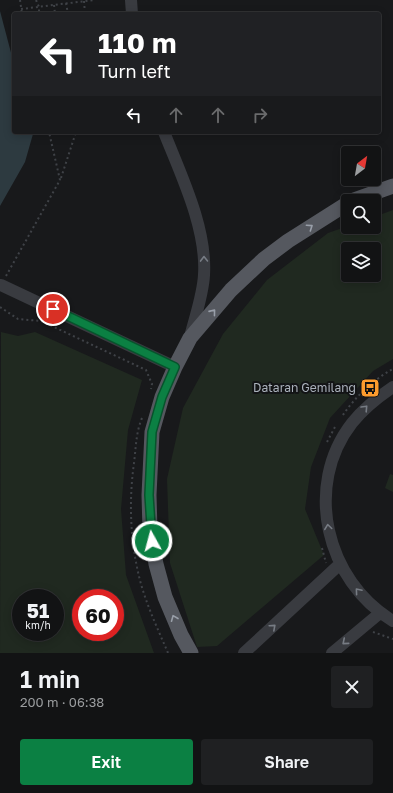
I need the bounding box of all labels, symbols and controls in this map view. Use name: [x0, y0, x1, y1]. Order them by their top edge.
text: 110 m: [98, 26, 177, 59]
icon: left: [32, 28, 84, 80]
text: Turn left: [98, 60, 171, 82]
icon: left: [123, 104, 145, 126]
icon: ahead: [165, 104, 187, 126]
icon: ahead: [207, 104, 229, 126]
icon: right: [249, 104, 271, 126]
north arrow: [341, 146, 381, 186]
map controls: [341, 146, 381, 282]
button: search: [341, 194, 381, 234]
one-way arrow: [306, 224, 313, 232]
button: layers: [341, 242, 381, 282]
one-way arrow: [200, 256, 208, 262]
pin: [36, 292, 70, 326]
icon: arrive: [42, 298, 64, 320]
one-way arrow: [209, 310, 216, 317]
bus stop icon: Dataran Gemilang: [359, 377, 381, 399]
place label: Dataran Gemilang: [253, 380, 356, 395]
one-way arrow: [361, 405, 368, 413]
position arrow: [131, 520, 173, 562]
one-way arrow: [324, 524, 333, 530]
one-way arrow: [355, 588, 362, 595]
speed limit sign: 60: [72, 589, 124, 641]
text: 51: [27, 598, 49, 622]
one-way arrow: [171, 614, 179, 622]
text: km/h: [25, 619, 51, 631]
one-way arrow: [269, 625, 276, 632]
one-way arrow: [343, 637, 350, 644]
text: 1 min: [20, 664, 80, 693]
button: close: [331, 666, 373, 708]
text: 200 m · 06:38: [20, 694, 104, 710]
button: Exit: [20, 739, 193, 785]
button: Share: [201, 739, 373, 785]

